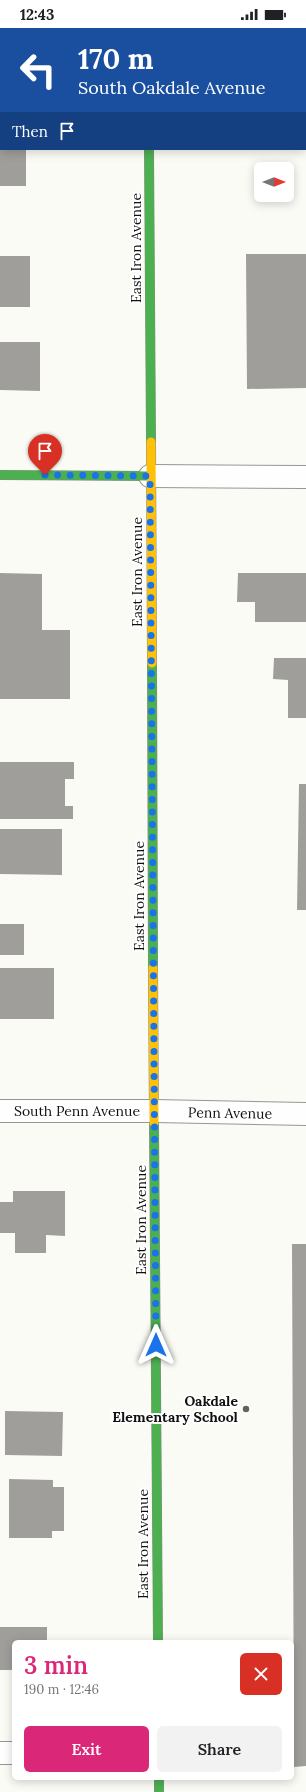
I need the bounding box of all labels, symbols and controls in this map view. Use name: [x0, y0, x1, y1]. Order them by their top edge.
text: 12:43: [20, 5, 54, 24]
text: 170 m: [78, 41, 153, 77]
icon: left: [12, 44, 64, 96]
text: South Oakdale Avenue: [78, 76, 266, 99]
icon: arrive: [56, 120, 78, 142]
text: Then: [12, 122, 48, 141]
north arrow: [254, 162, 294, 202]
map controls: [254, 162, 294, 202]
street label: East Iron Avenue: [127, 193, 145, 303]
pin: [28, 434, 62, 475]
icon: arrive: [34, 440, 56, 462]
street label: East Iron Avenue: [128, 517, 146, 627]
street label: East Iron Avenue: [130, 841, 148, 951]
street label: South Penn Avenue: [14, 1102, 140, 1120]
street label: Penn Avenue: [188, 1103, 273, 1123]
street label: East Iron Avenue: [132, 1165, 150, 1275]
position arrow: [135, 1324, 177, 1366]
place label: Oakdale Elementary School: [112, 1392, 239, 1426]
marker: Oakdale Elementary School: [241, 1404, 251, 1414]
street label: East Iron Avenue: [134, 1489, 152, 1599]
text: 3 min: [24, 1650, 88, 1681]
button: close: [240, 1653, 282, 1695]
text: 190 m · 12:46: [24, 1681, 99, 1698]
button: Exit: [24, 1726, 149, 1772]
button: Share: [157, 1726, 282, 1772]

